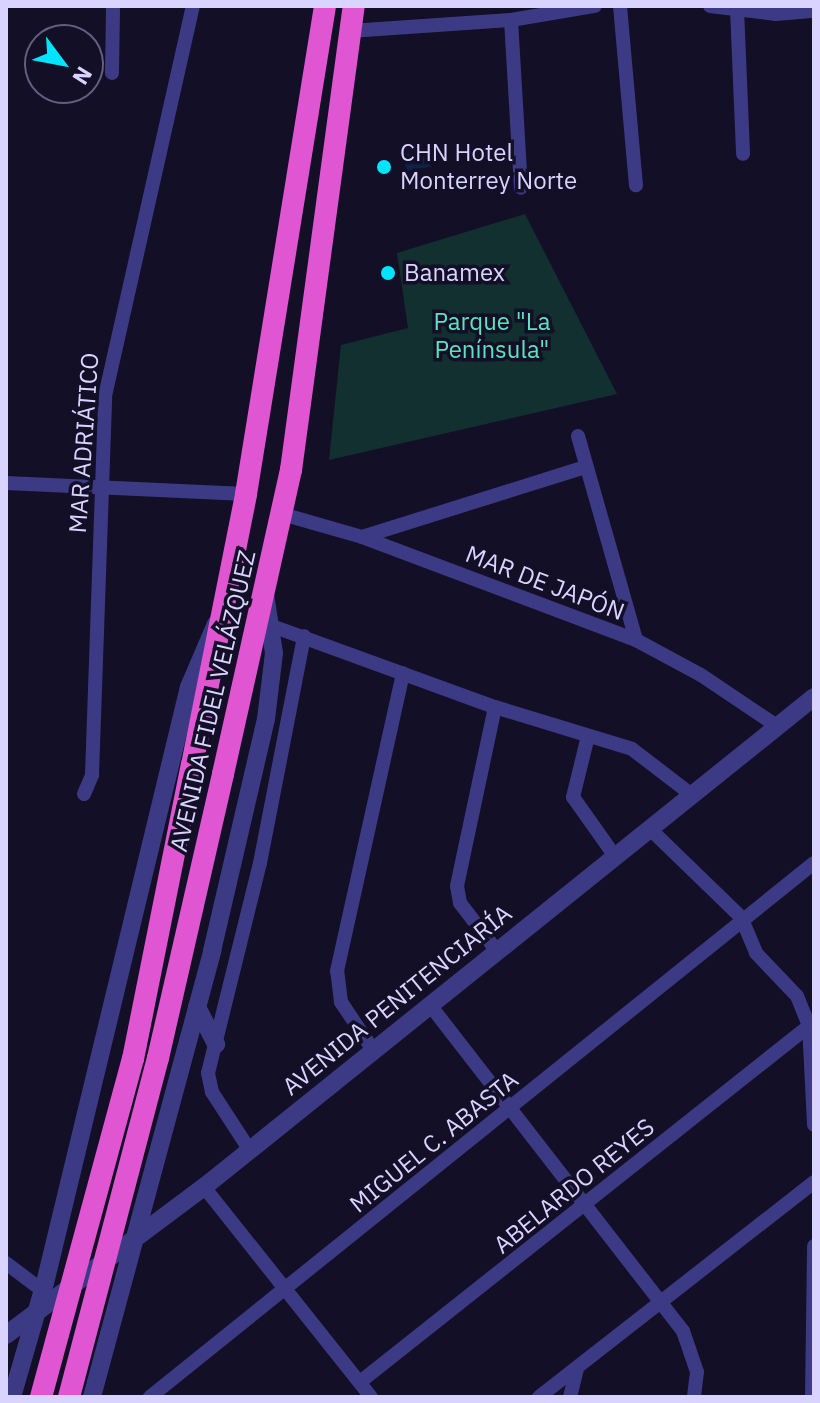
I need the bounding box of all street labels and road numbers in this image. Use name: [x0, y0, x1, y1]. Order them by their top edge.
street label: MAR ADRIÁTICO: [63, 352, 105, 534]
street label: MAR DE JAPÓN: [462, 540, 628, 626]
street label: AVENIDA FIDEL VELÁZQUEZ: [164, 547, 262, 855]
street label: AVENIDA PENITENCIARÍA: [277, 899, 517, 1101]
street label: MIGUEL C. ABASTA: [344, 1065, 524, 1219]
street label: ABELARDO REYES: [488, 1112, 660, 1260]

